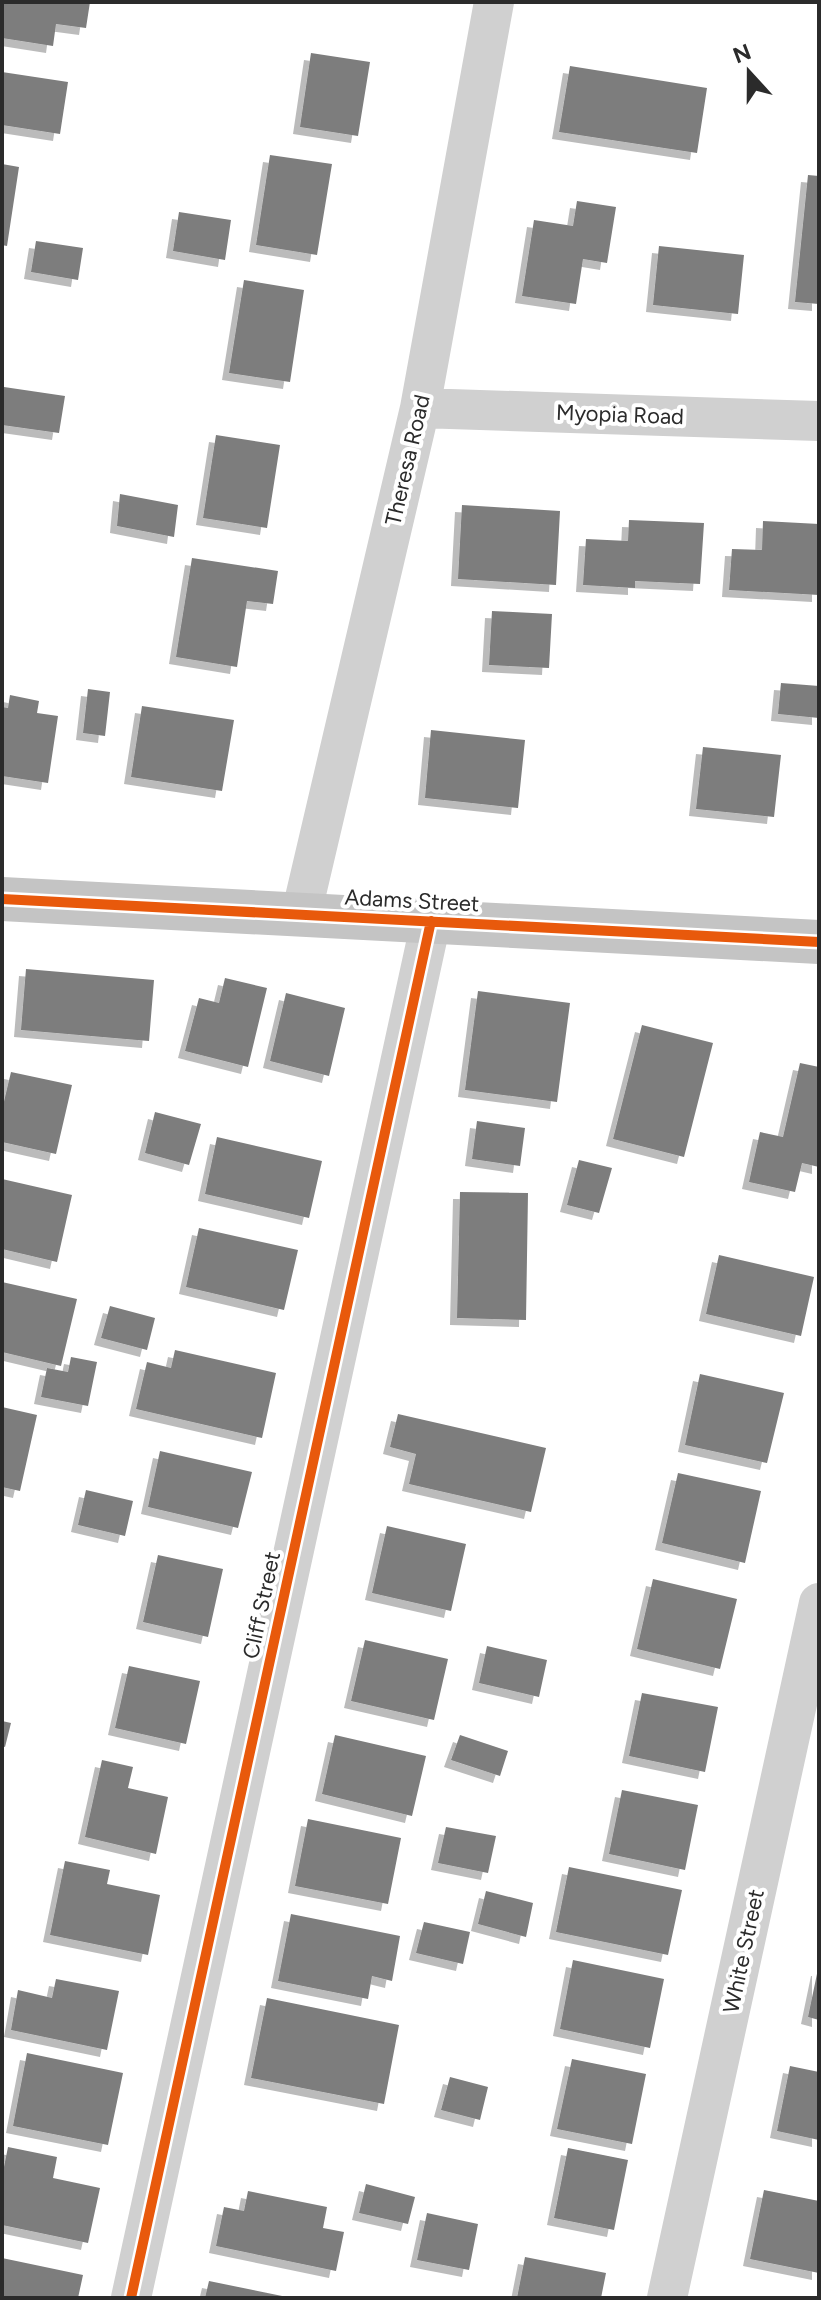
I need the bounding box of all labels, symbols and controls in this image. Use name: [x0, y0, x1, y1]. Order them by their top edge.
north arrow: [709, 32, 789, 112]
text: N: [729, 38, 755, 69]
street label: Theresa Road: [379, 392, 436, 528]
street label: Myopia Road: [556, 399, 684, 430]
street label: Adams Street: [344, 883, 480, 918]
street label: Cliff Street: [237, 1549, 286, 1661]
street label: White Street: [717, 1887, 770, 2015]

